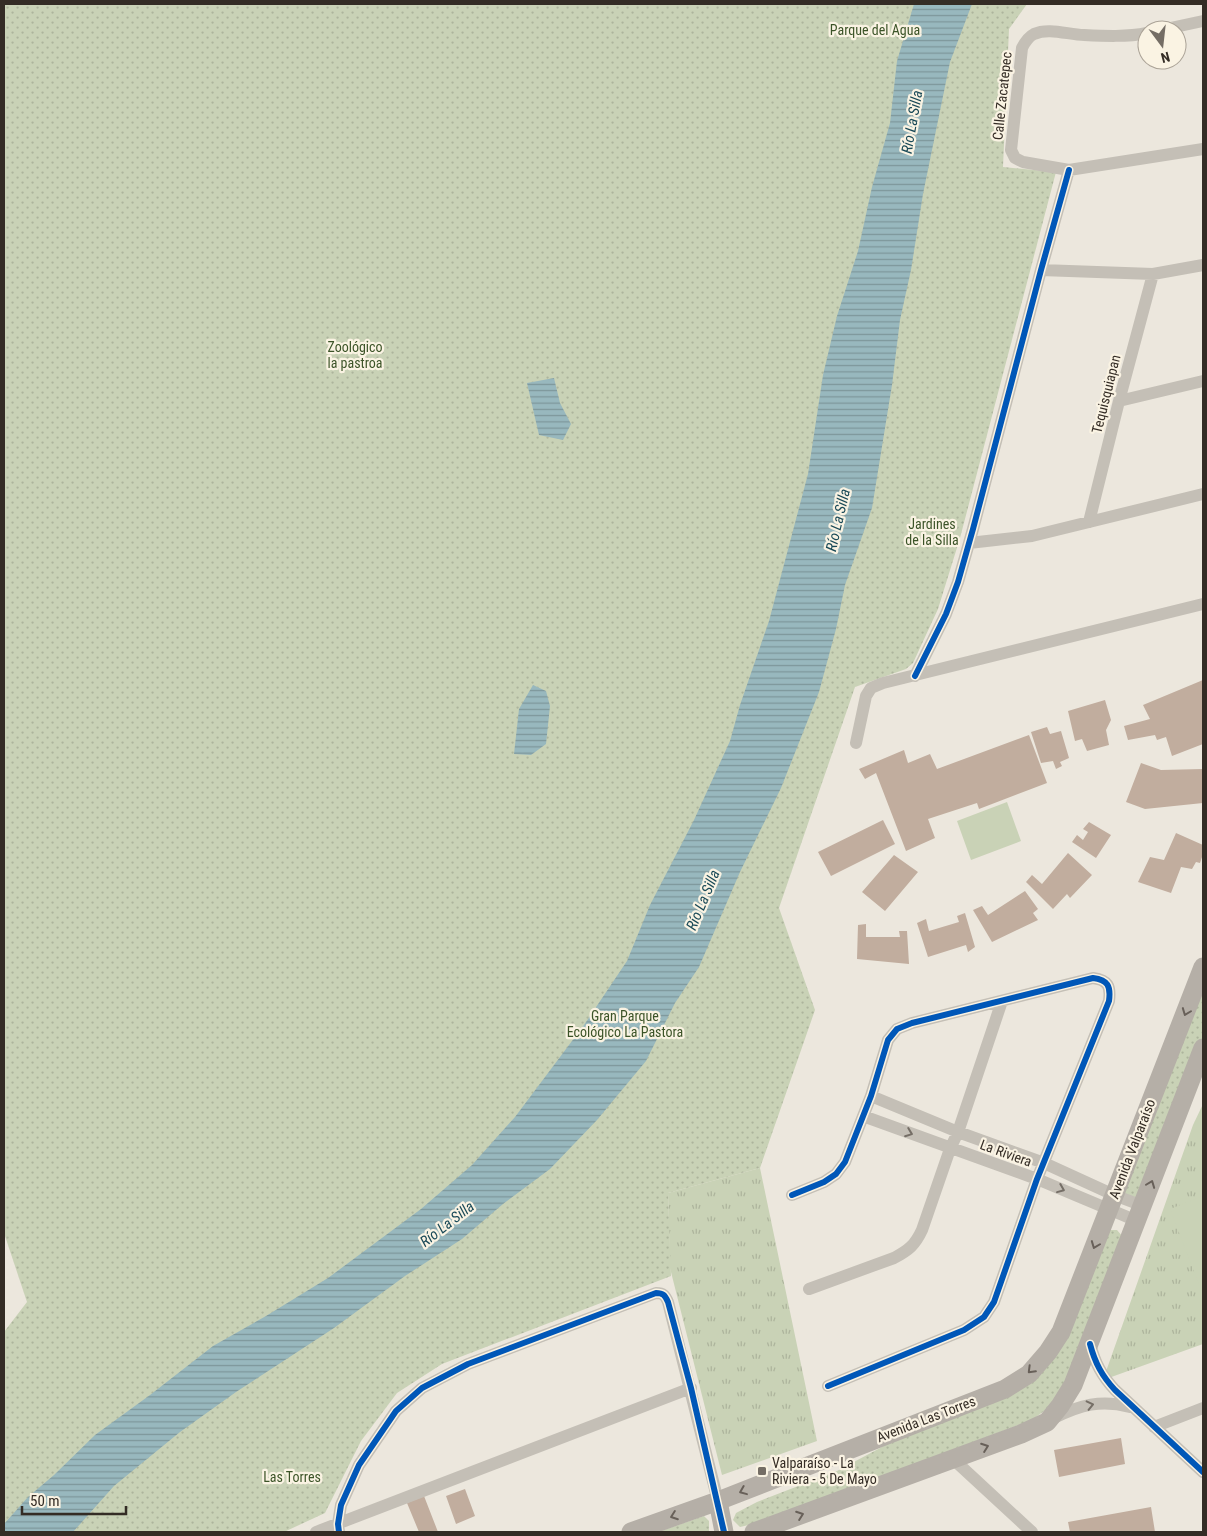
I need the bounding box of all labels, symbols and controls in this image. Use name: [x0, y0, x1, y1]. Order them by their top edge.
north arrow: [1137, 20, 1187, 70]
park label: Parque del Agua: [830, 22, 920, 38]
text: N: [1159, 49, 1172, 66]
street label: Calle Zacatepec: [989, 51, 1015, 141]
water label: Río La Silla: [898, 89, 926, 155]
park label: Zoológico la pastroa: [327, 339, 383, 371]
street label: Tequisquiapan: [1088, 353, 1124, 435]
water label: Río La Silla: [822, 487, 854, 553]
park label: Jardines de la Silla: [905, 516, 959, 548]
water label: Río La Silla: [682, 867, 724, 933]
one-way arrow: [1181, 1007, 1192, 1016]
park label: Gran Parque Ecológico La Pastora: [567, 1008, 683, 1040]
street label: Avenida Valparaíso: [1106, 1097, 1158, 1201]
one-way arrow: [904, 1127, 912, 1137]
street label: La Riviera: [978, 1136, 1034, 1170]
one-way arrow: [1145, 1181, 1155, 1189]
one-way arrow: [1056, 1183, 1065, 1193]
water label: Río La Silla: [416, 1197, 478, 1251]
one-way arrow: [1090, 1240, 1101, 1249]
one-way arrow: [1028, 1364, 1037, 1373]
street label: Avenida Las Torres: [874, 1393, 978, 1445]
one-way arrow: [1085, 1400, 1094, 1411]
one-way arrow: [980, 1443, 989, 1453]
place label: Valparaíso - La Riviera - 5 De Mayo: [772, 1455, 877, 1487]
marker: Valparaíso - La Riviera - 5 De Mayo: [756, 1465, 768, 1477]
park label: Las Torres: [263, 1469, 321, 1485]
scale bar: [22, 1484, 126, 1516]
one-way arrow: [739, 1485, 748, 1495]
text: 50 m: [30, 1492, 60, 1510]
one-way arrow: [671, 1510, 679, 1520]
one-way arrow: [795, 1511, 804, 1521]

